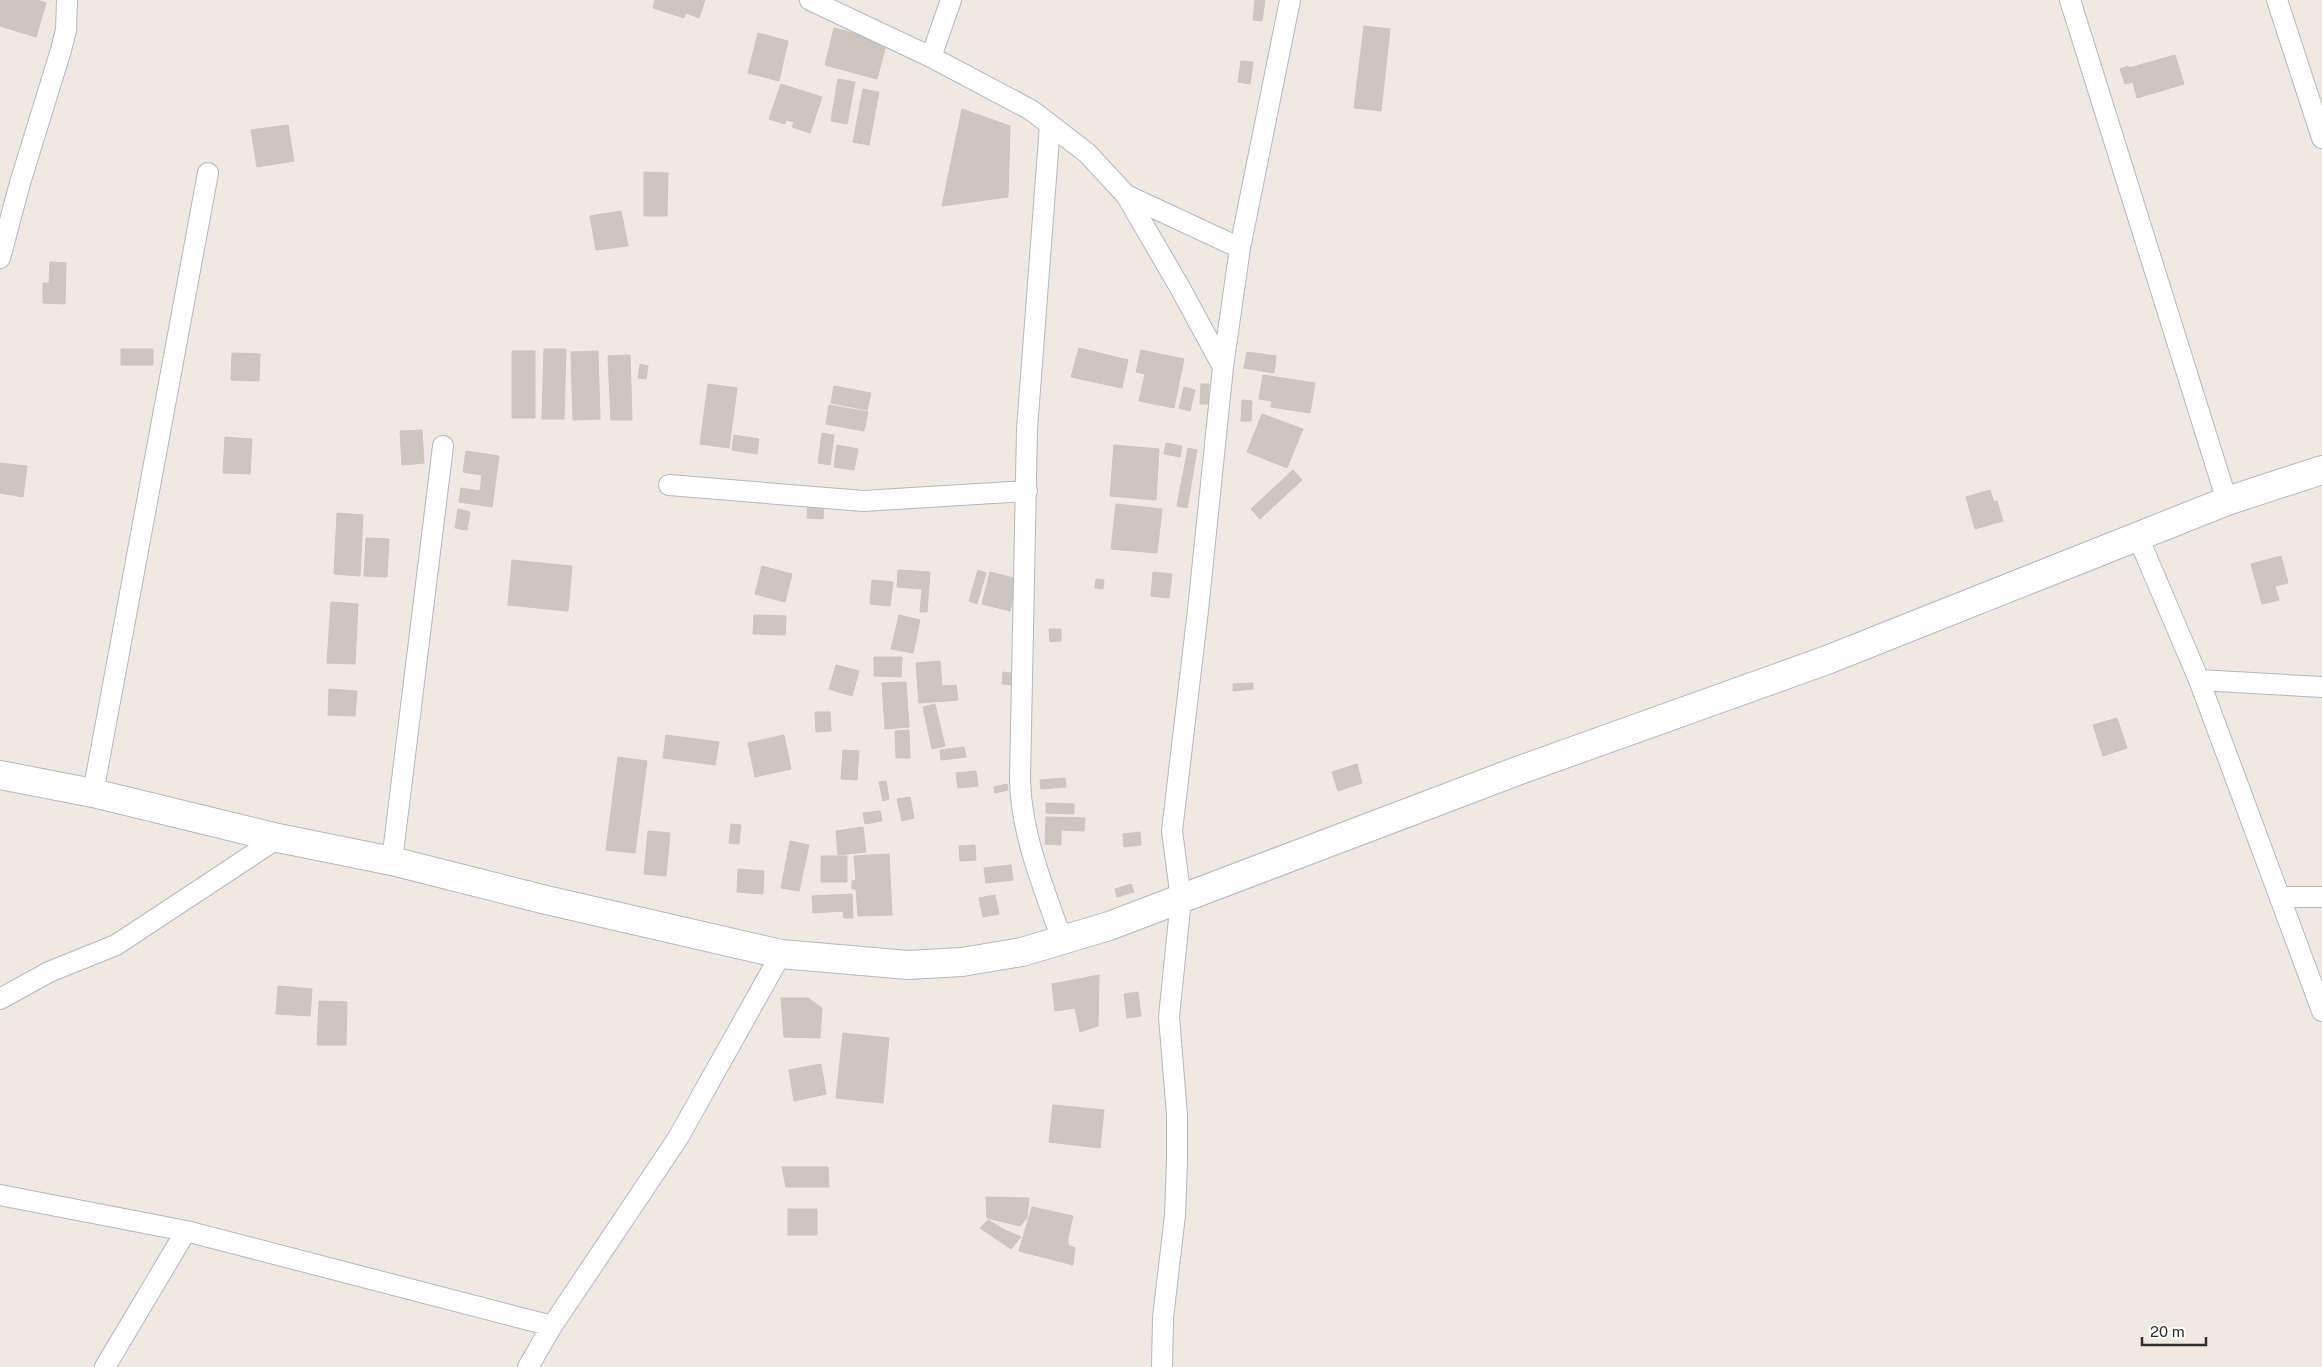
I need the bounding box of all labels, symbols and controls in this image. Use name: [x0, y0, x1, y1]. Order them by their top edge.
scale bar: [2142, 1314, 2206, 1346]
text: 20 m: [2150, 1323, 2185, 1340]

